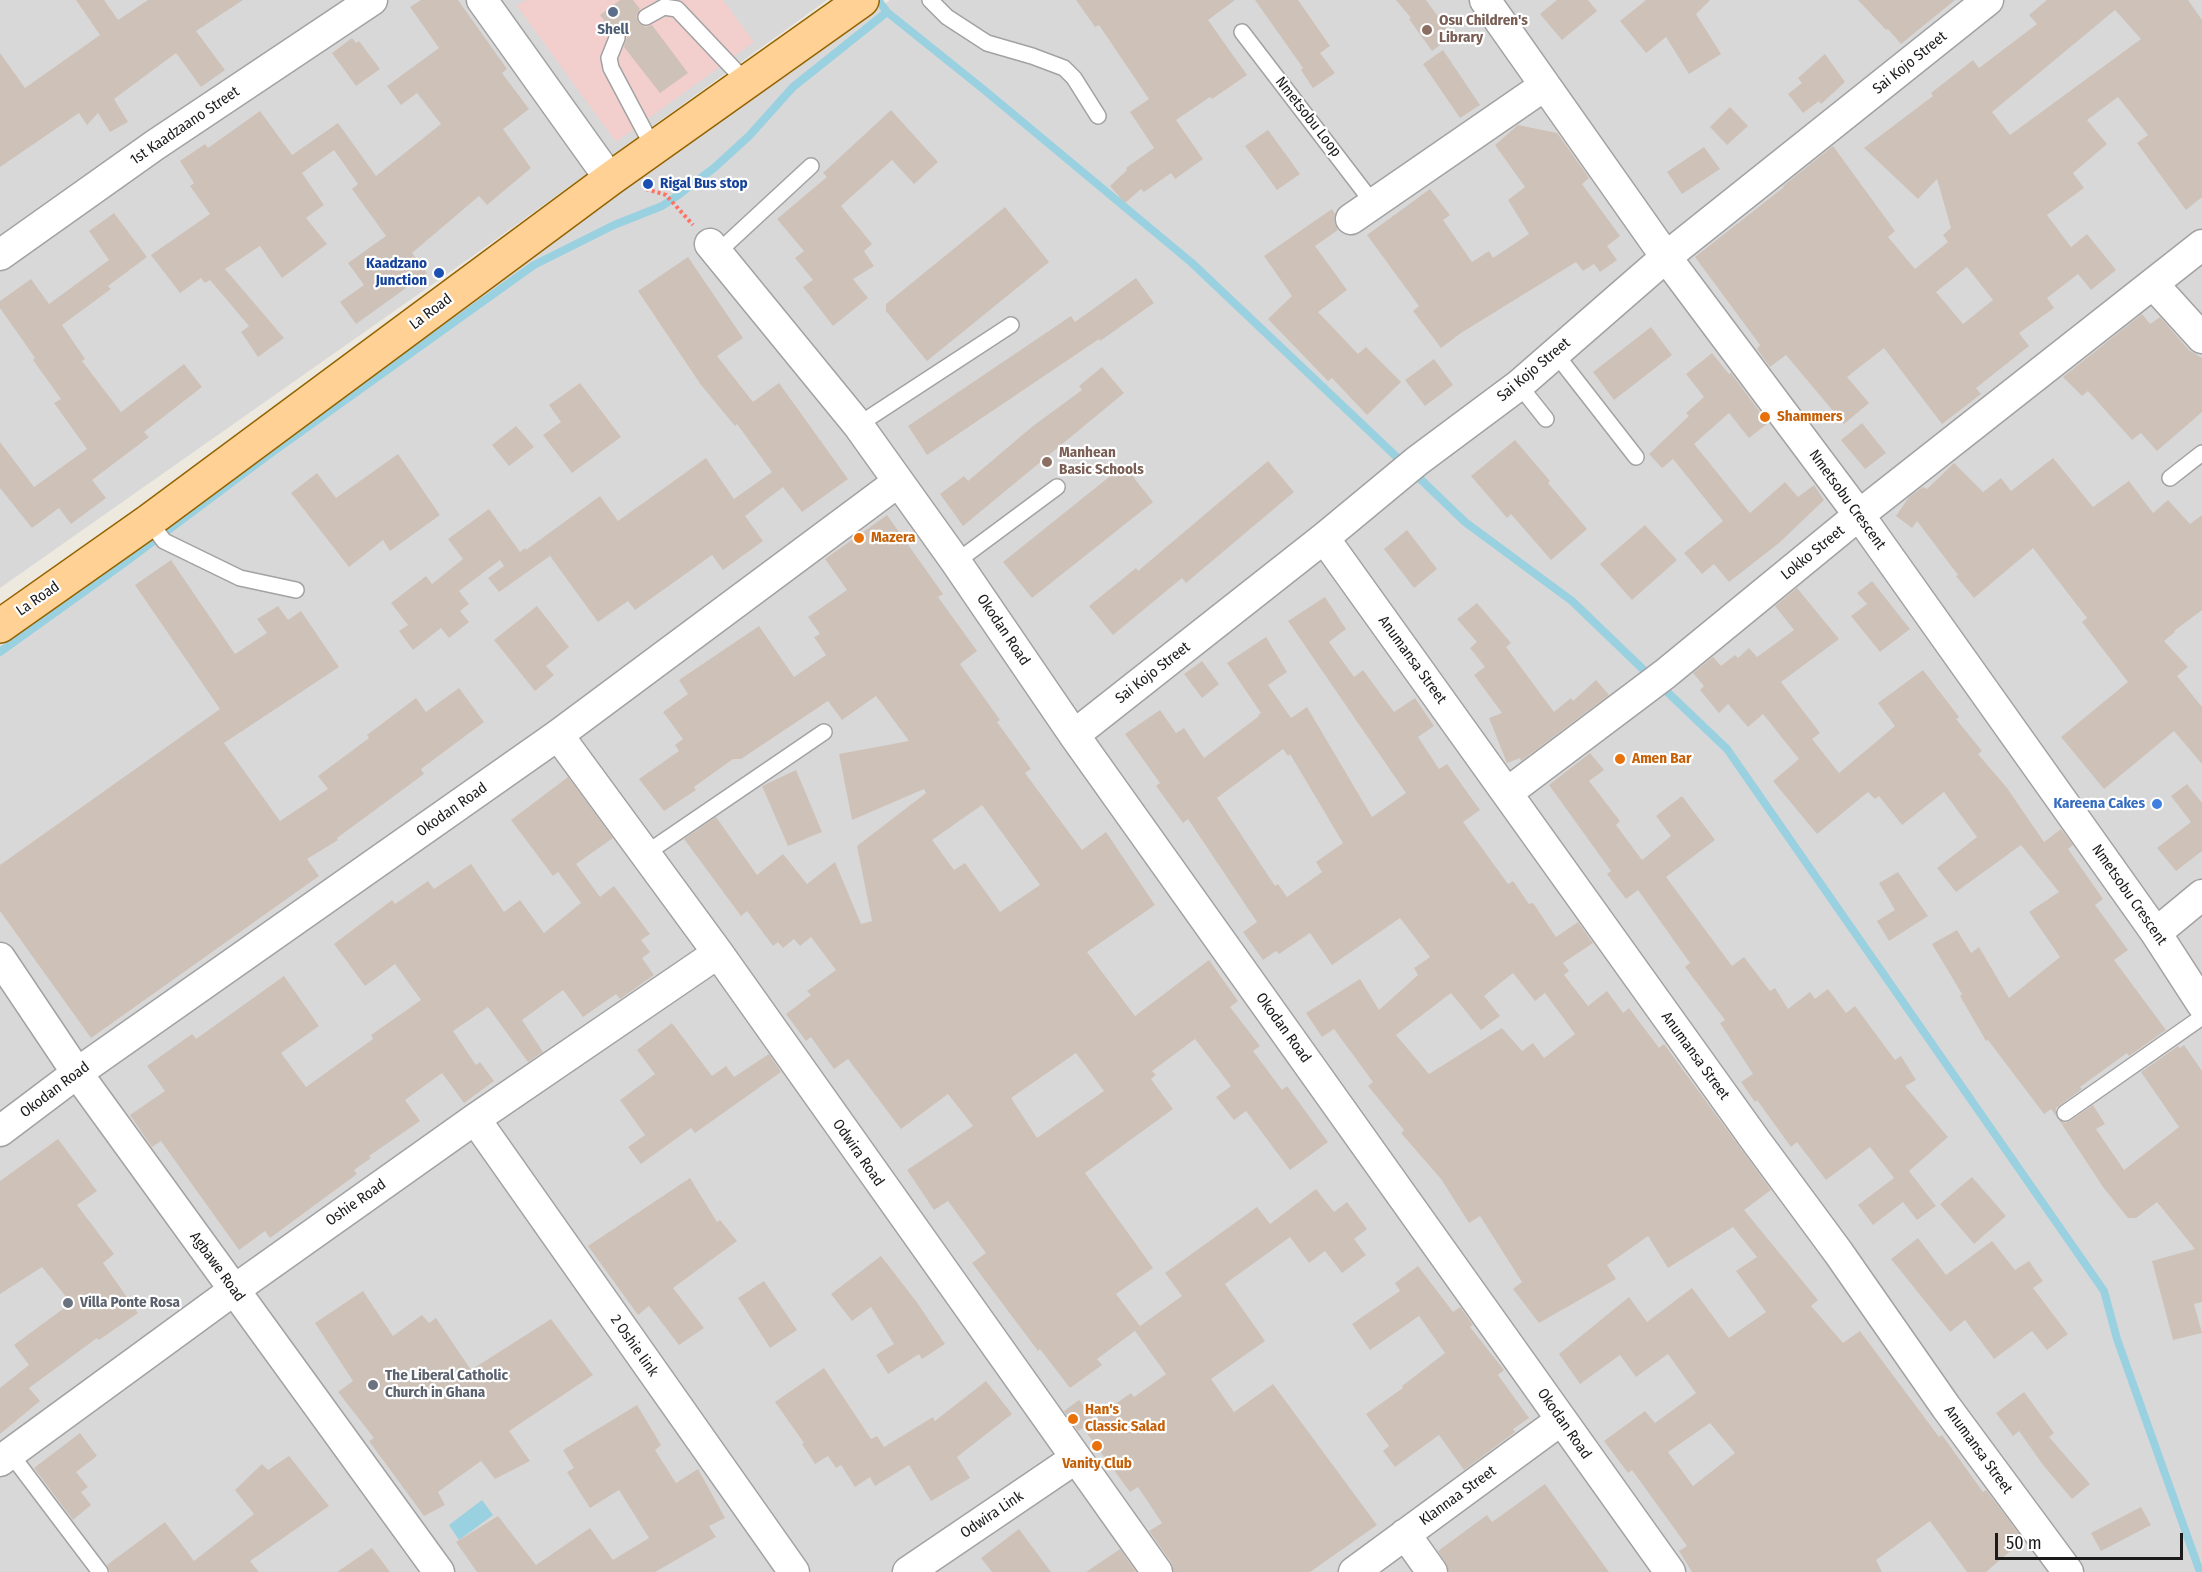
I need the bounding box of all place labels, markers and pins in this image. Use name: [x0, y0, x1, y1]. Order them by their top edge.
marker: Shell: [606, 5, 620, 19]
place label: Osu Children's Library: [1439, 12, 1528, 47]
place label: Shell: [597, 21, 629, 39]
marker: Osu Children's Library: [1420, 23, 1434, 37]
place label: Rigal Bus stop: [660, 175, 748, 193]
marker: Rigal Bus stop: [641, 177, 655, 191]
place label: Kaadzano Junction: [366, 255, 427, 290]
marker: Kaadzano Junction: [432, 266, 446, 280]
place label: Shammers: [1777, 408, 1843, 426]
marker: Shammers: [1758, 410, 1772, 424]
place label: Manhean Basic Schools: [1059, 444, 1144, 479]
marker: Manhean Basic Schools: [1040, 455, 1054, 469]
place label: Mazera: [871, 529, 916, 547]
marker: Mazera: [852, 531, 866, 545]
place label: Amen Bar: [1632, 750, 1692, 768]
marker: Amen Bar: [1613, 752, 1627, 766]
place label: Kareena Cakes: [2053, 795, 2145, 813]
marker: Kareena Cakes: [2150, 797, 2164, 811]
place label: Villa Ponte Rosa: [80, 1294, 180, 1312]
marker: Villa Ponte Rosa: [61, 1296, 75, 1310]
place label: The Liberal Catholic Church in Ghana: [385, 1367, 508, 1402]
marker: The Liberal Catholic Church in Ghana: [366, 1378, 380, 1392]
place label: Han's Classic Salad: [1085, 1401, 1165, 1436]
marker: Han's Classic Salad: [1066, 1412, 1080, 1426]
marker: Vanity Club: [1090, 1439, 1104, 1453]
place label: Vanity Club: [1062, 1455, 1132, 1473]

